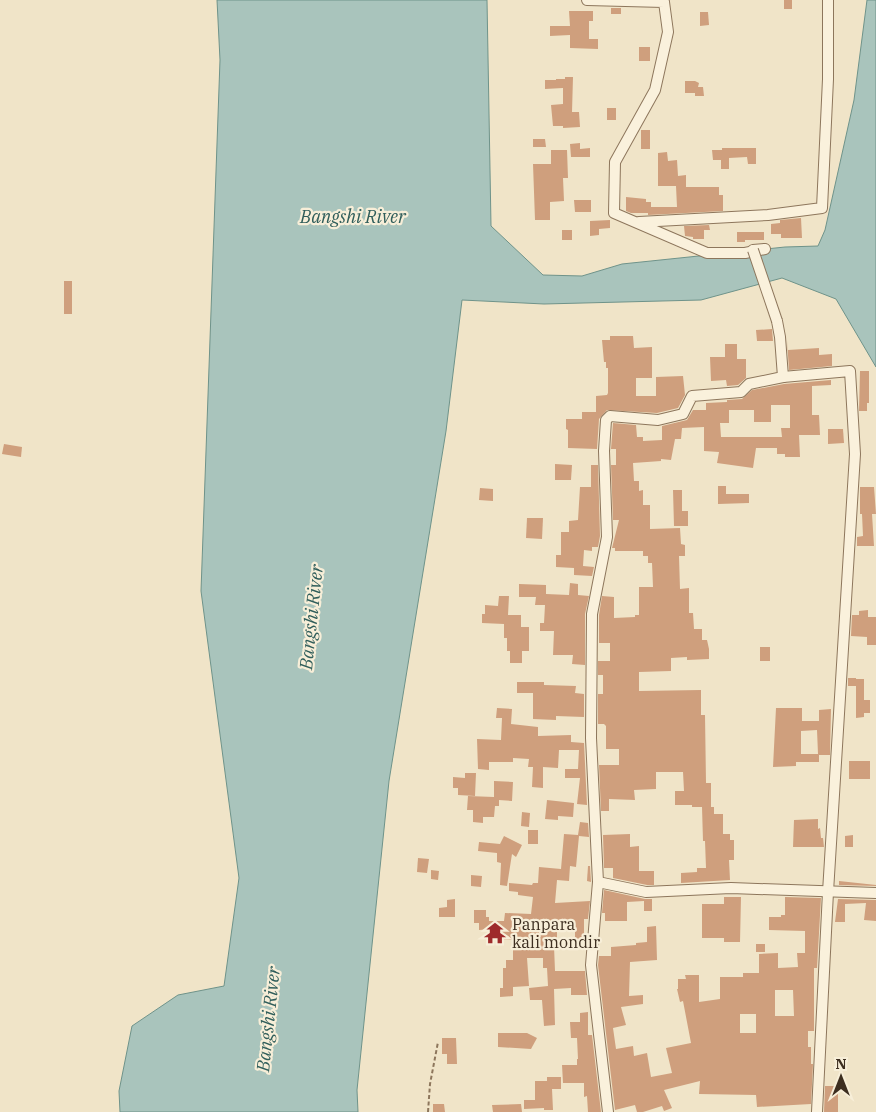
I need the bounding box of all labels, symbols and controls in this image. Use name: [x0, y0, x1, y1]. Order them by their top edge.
water label: Bangshi River: [299, 205, 407, 228]
water label: Bangshi River: [294, 562, 328, 672]
place label: Panpara kali mondir: [512, 914, 600, 952]
temple icon: Panpara kali mondir: [482, 920, 508, 946]
water label: Bangshi River: [251, 964, 285, 1074]
north arrow: [816, 1052, 866, 1102]
text: N: [835, 1055, 847, 1073]

